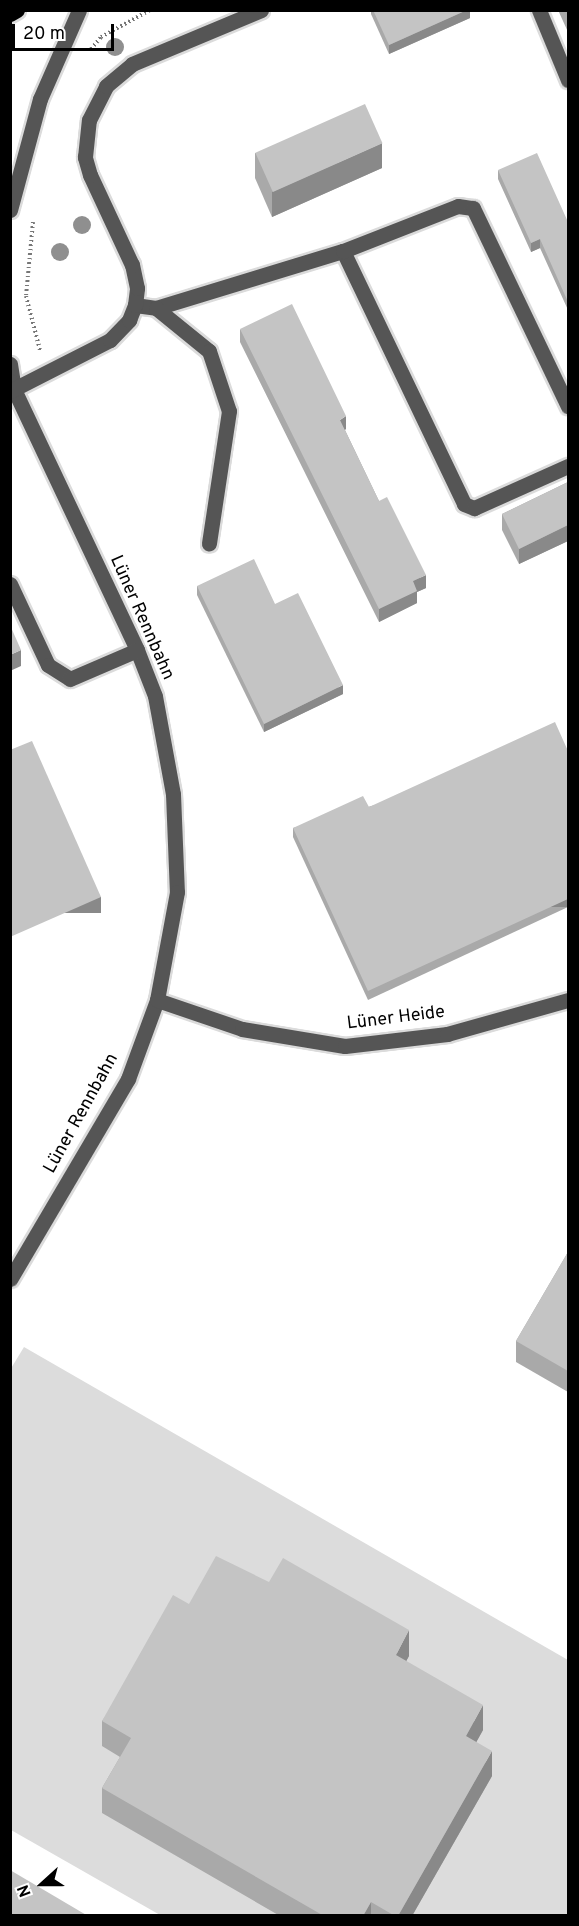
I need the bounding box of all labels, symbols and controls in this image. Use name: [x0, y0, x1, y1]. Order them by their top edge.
scale bar: [15, 12, 117, 50]
text: 20 m: [23, 23, 65, 46]
street label: Lüner Rennbahn: [104, 552, 178, 684]
street label: Lüner Heide: [346, 1002, 446, 1036]
street label: Lüner Rennbahn: [40, 1050, 124, 1178]
north arrow: [12, 1854, 72, 1914]
text: N: [14, 1881, 37, 1899]

